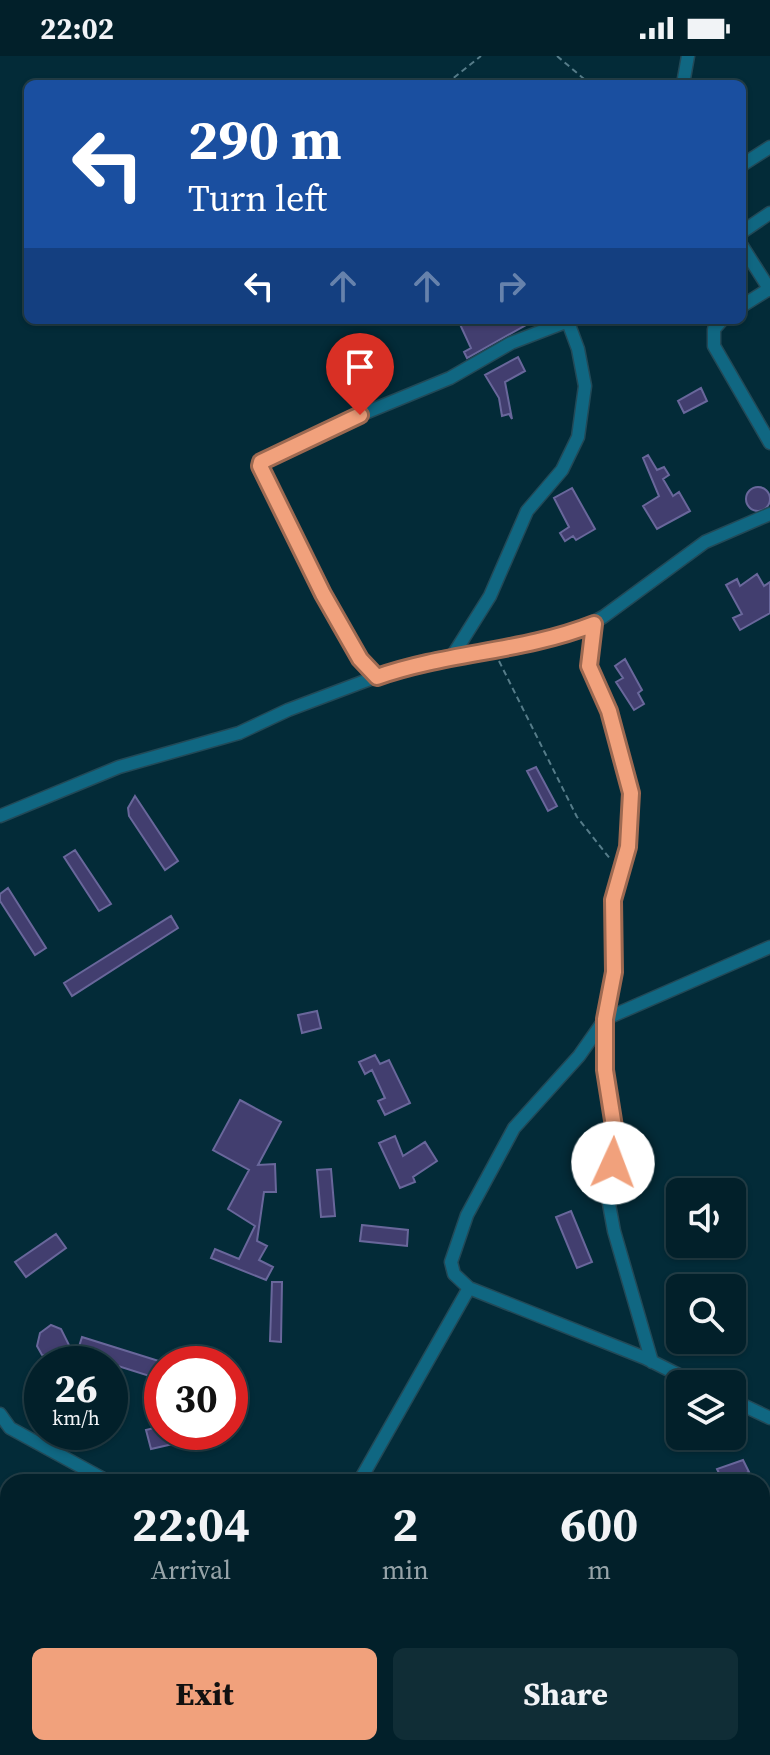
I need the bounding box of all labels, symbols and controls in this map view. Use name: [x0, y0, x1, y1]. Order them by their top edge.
text: 22:02: [40, 8, 114, 49]
text: 290 m: [188, 101, 342, 178]
icon: left: [56, 112, 160, 216]
text: Turn left: [188, 174, 327, 223]
icon: left: [237, 264, 281, 308]
icon: ahead: [321, 264, 365, 308]
icon: ahead: [405, 264, 449, 308]
icon: right: [489, 264, 533, 308]
pin: [326, 333, 394, 415]
icon: arrive: [338, 345, 382, 389]
position arrow: [571, 1121, 655, 1205]
map controls: [666, 1178, 746, 1450]
button: sound: [666, 1178, 746, 1258]
button: search: [666, 1274, 746, 1354]
speed limit sign: 30: [144, 1346, 248, 1450]
text: 26: [54, 1361, 98, 1415]
button: layers: [666, 1370, 746, 1450]
text: km/h: [52, 1404, 100, 1432]
text: 22:04: [132, 1491, 250, 1557]
text: 2: [392, 1491, 418, 1557]
text: 600: [560, 1491, 638, 1557]
text: Arrival: [151, 1552, 231, 1588]
text: min: [382, 1552, 429, 1588]
text: m: [588, 1552, 611, 1588]
button: Exit: [32, 1648, 377, 1740]
button: Share: [393, 1648, 738, 1740]

